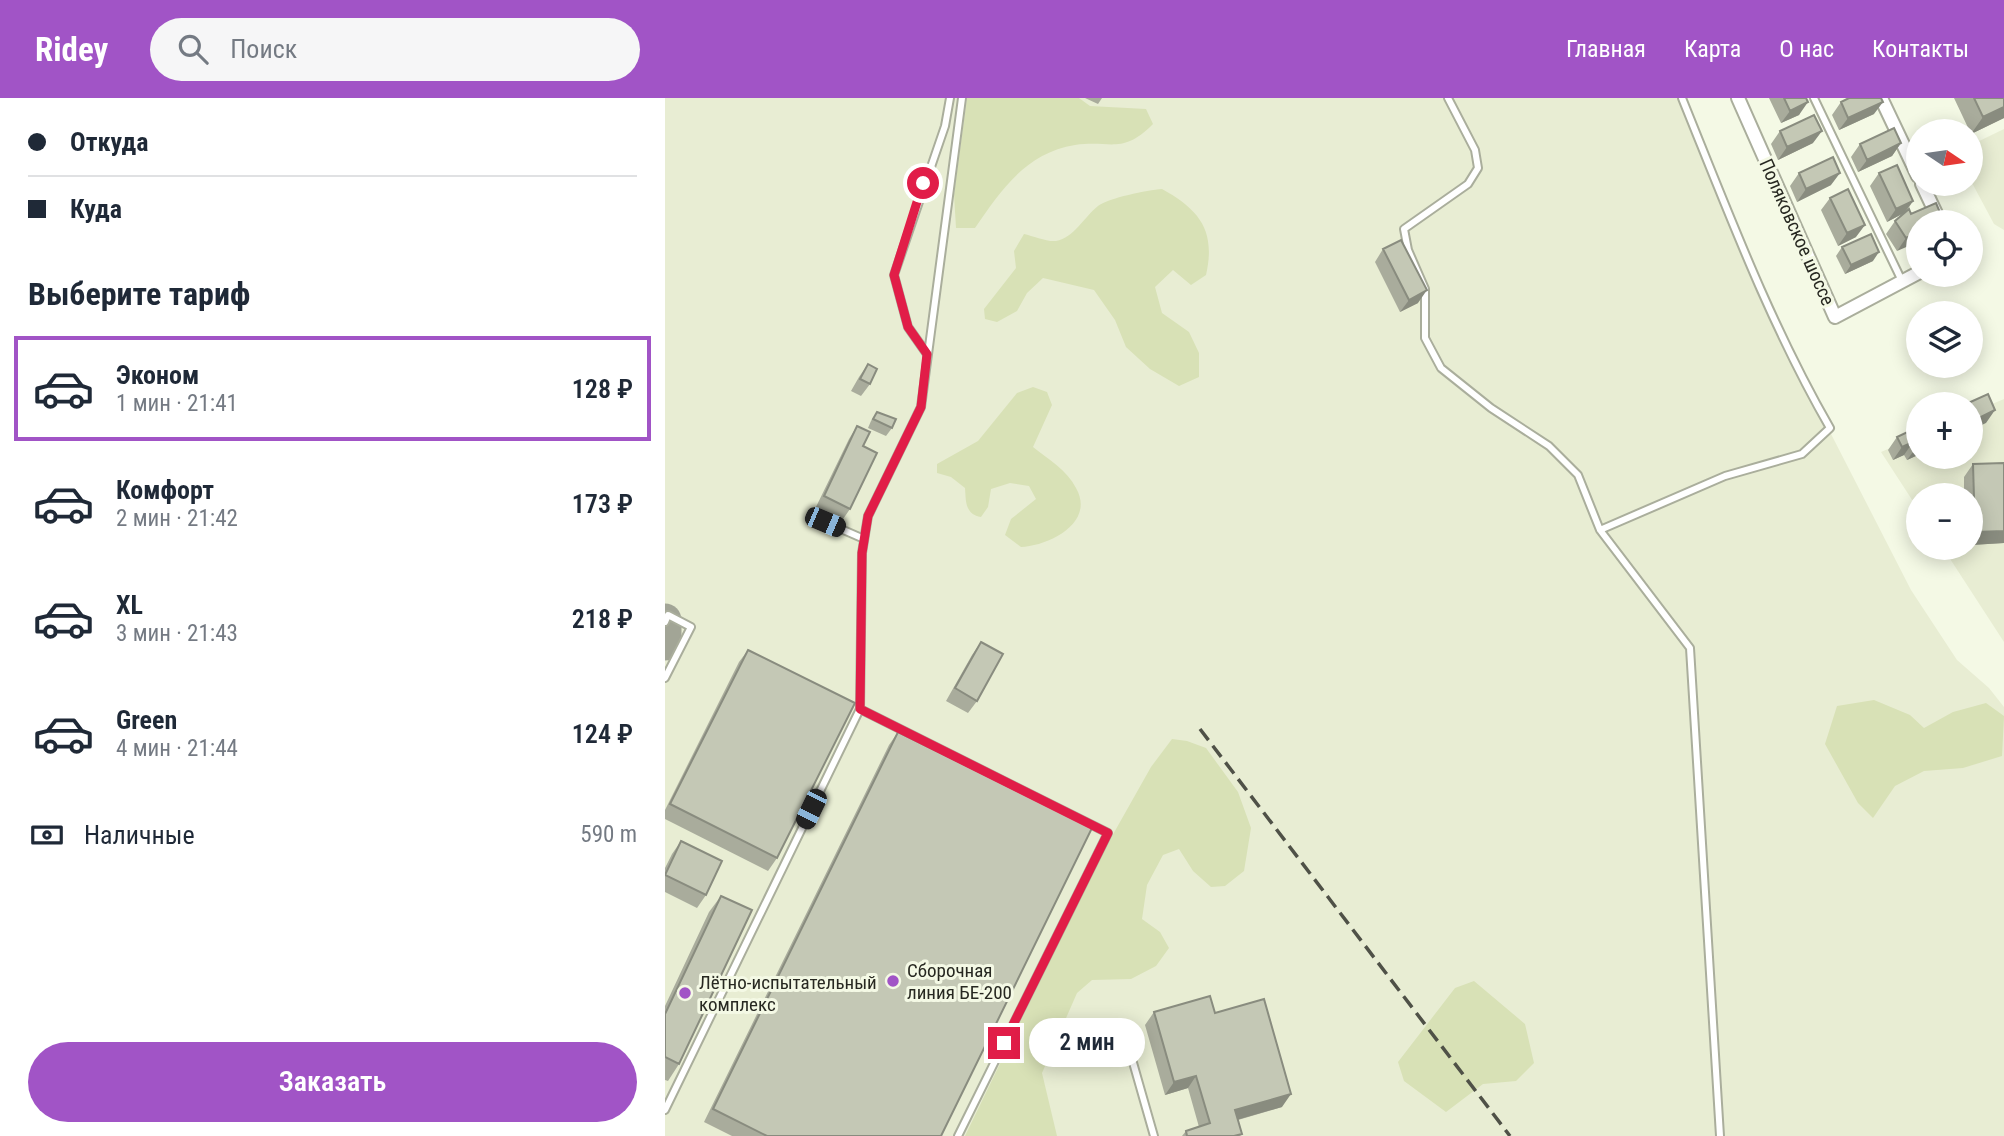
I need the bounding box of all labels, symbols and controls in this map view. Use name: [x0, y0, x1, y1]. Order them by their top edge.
search box: [150, 18, 640, 81]
text: Ridey: [35, 30, 108, 69]
icon: search: [174, 30, 212, 68]
text: Поиск: [230, 34, 297, 64]
text: Главная: [1566, 35, 1646, 63]
text: Карта: [1684, 35, 1741, 63]
text: О нас: [1779, 35, 1834, 63]
text: Контакты: [1872, 35, 1969, 63]
north arrow: [1906, 119, 1983, 196]
map controls: [1906, 119, 1983, 560]
text: Откуда: [70, 127, 148, 157]
street label: Поляковское шоссе: [1754, 155, 1840, 309]
route start: [907, 167, 939, 199]
text: Куда: [70, 194, 122, 224]
button: locate: [1906, 210, 1983, 287]
text: Выберите тариф: [28, 275, 250, 313]
button: layers: [1906, 301, 1983, 378]
icon: car: [32, 357, 95, 420]
text: Эконом: [116, 360, 199, 390]
text: 128 ₽: [572, 374, 633, 404]
text: 1 мин · 21:41: [116, 390, 238, 417]
button: +: [1906, 392, 1983, 469]
icon: car: [32, 472, 95, 535]
text: Комфорт: [116, 475, 214, 505]
button: −: [1906, 483, 1983, 560]
text: 173 ₽: [572, 489, 633, 519]
car: [802, 504, 849, 540]
text: 2 мин · 21:42: [116, 505, 238, 532]
icon: car: [32, 587, 95, 650]
text: XL: [116, 590, 143, 620]
text: 218 ₽: [572, 604, 633, 634]
text: 3 мин · 21:43: [116, 620, 238, 647]
icon: car: [32, 702, 95, 765]
text: Green: [116, 705, 177, 735]
text: 124 ₽: [572, 719, 633, 749]
text: 4 мин · 21:44: [116, 735, 238, 762]
car: [793, 786, 830, 832]
icon: cash: [28, 816, 66, 854]
text: Наличные: [84, 820, 195, 850]
text: 590 m: [580, 821, 637, 848]
place label: Сборочная линия БЕ-200: [907, 959, 1012, 1004]
place label: Лётно-испытательный комплекс: [699, 971, 877, 1016]
marker: Сборочная линия БЕ-200: [885, 973, 901, 989]
marker: Лётно-испытательный комплекс: [677, 985, 693, 1001]
callout: 2 мин: [1029, 1018, 1144, 1068]
route end: [988, 1027, 1020, 1059]
text: 2 мин: [1059, 1029, 1115, 1056]
button: Заказать: [28, 1042, 637, 1122]

